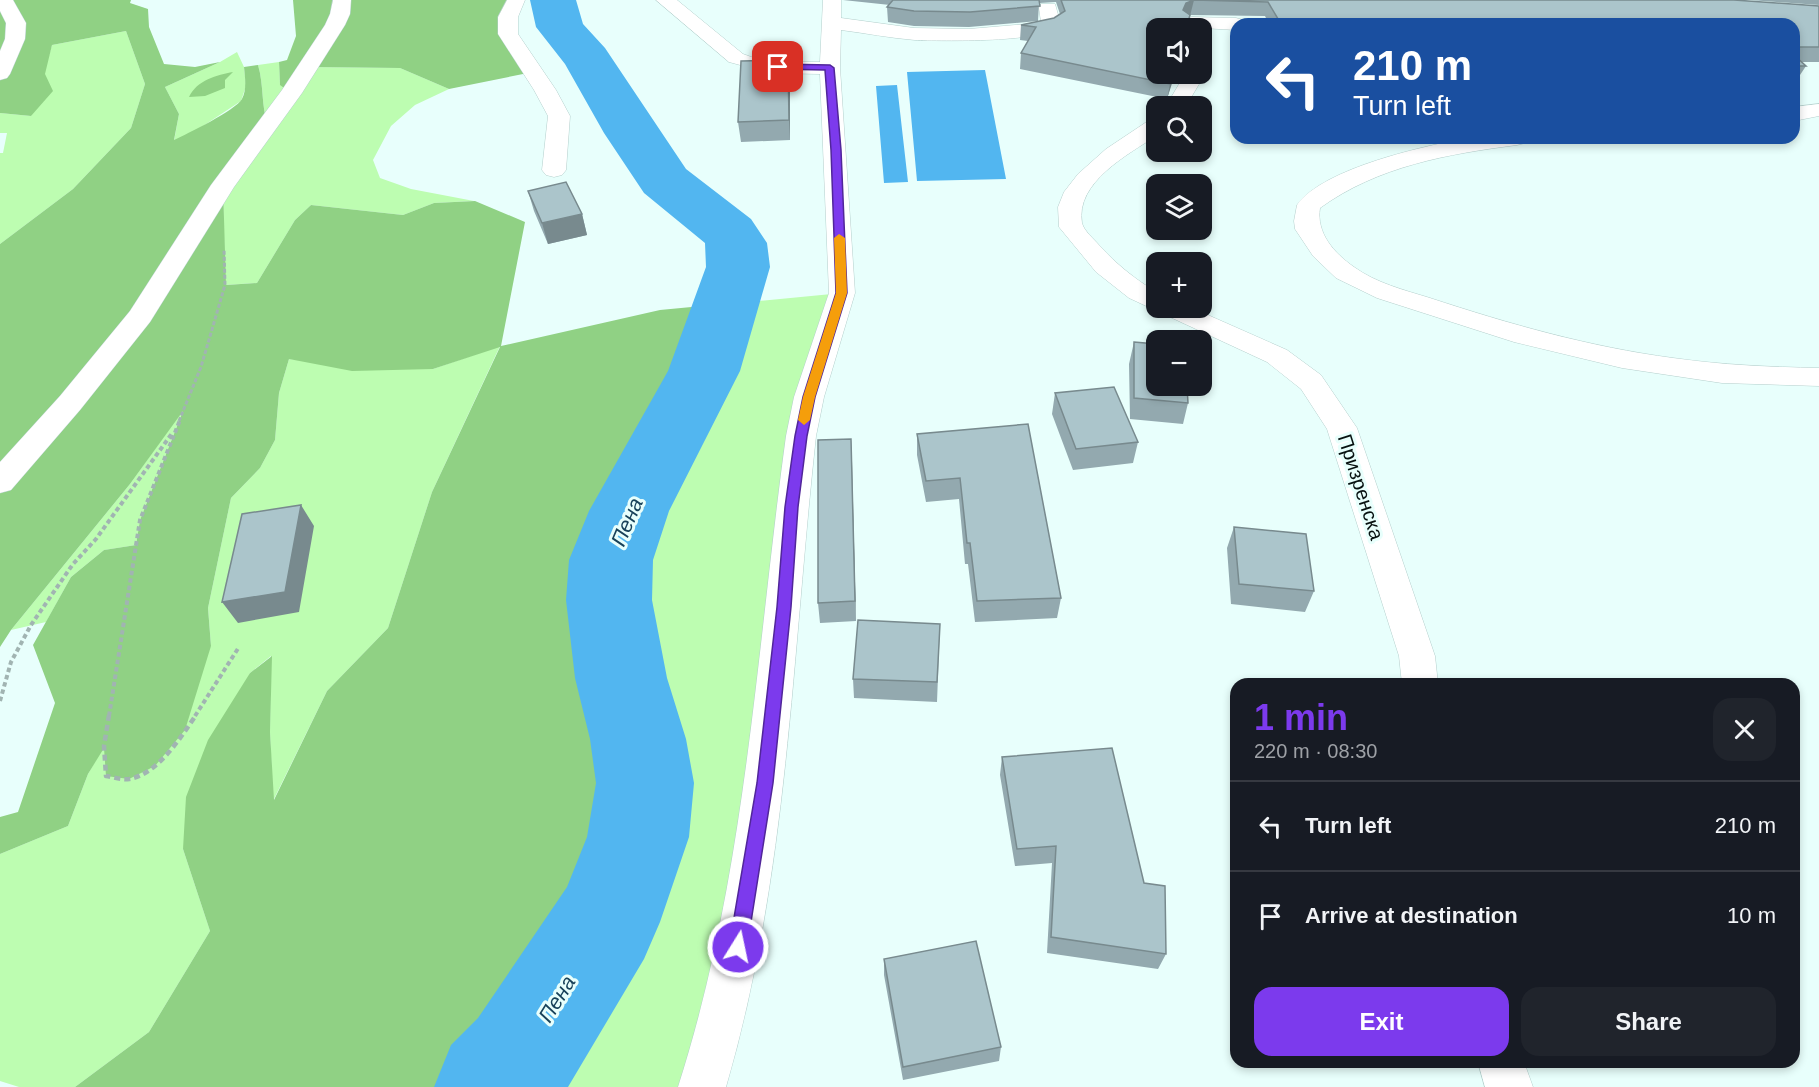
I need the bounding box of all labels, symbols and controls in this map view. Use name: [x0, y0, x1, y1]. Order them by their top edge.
map controls: [1146, 18, 1212, 396]
button: sound: [1146, 18, 1212, 84]
pin: [752, 41, 803, 92]
icon: left: [1254, 42, 1332, 120]
text: 210 m: [1353, 42, 1472, 89]
icon: arrive: [761, 50, 794, 83]
text: Turn left: [1353, 91, 1451, 121]
button: search: [1146, 96, 1212, 162]
button: layers: [1146, 174, 1212, 240]
button: +: [1146, 252, 1212, 318]
button: −: [1146, 330, 1212, 396]
street label: Призренска: [1334, 432, 1389, 543]
water label: Пена: [606, 494, 647, 549]
text: 1 min: [1254, 697, 1348, 738]
button: close: [1713, 698, 1776, 761]
text: 220 m · 08:30: [1254, 740, 1377, 762]
icon: left: [1254, 810, 1287, 843]
text: Turn left: [1305, 813, 1391, 838]
text: 210 m: [1715, 813, 1776, 838]
icon: arrive: [1254, 900, 1287, 933]
text: Arrive at destination: [1305, 903, 1518, 928]
text: 10 m: [1727, 903, 1776, 928]
position arrow: [706, 915, 770, 979]
water label: Пена: [534, 971, 580, 1026]
button: Exit: [1254, 987, 1509, 1056]
button: Share: [1521, 987, 1776, 1056]

